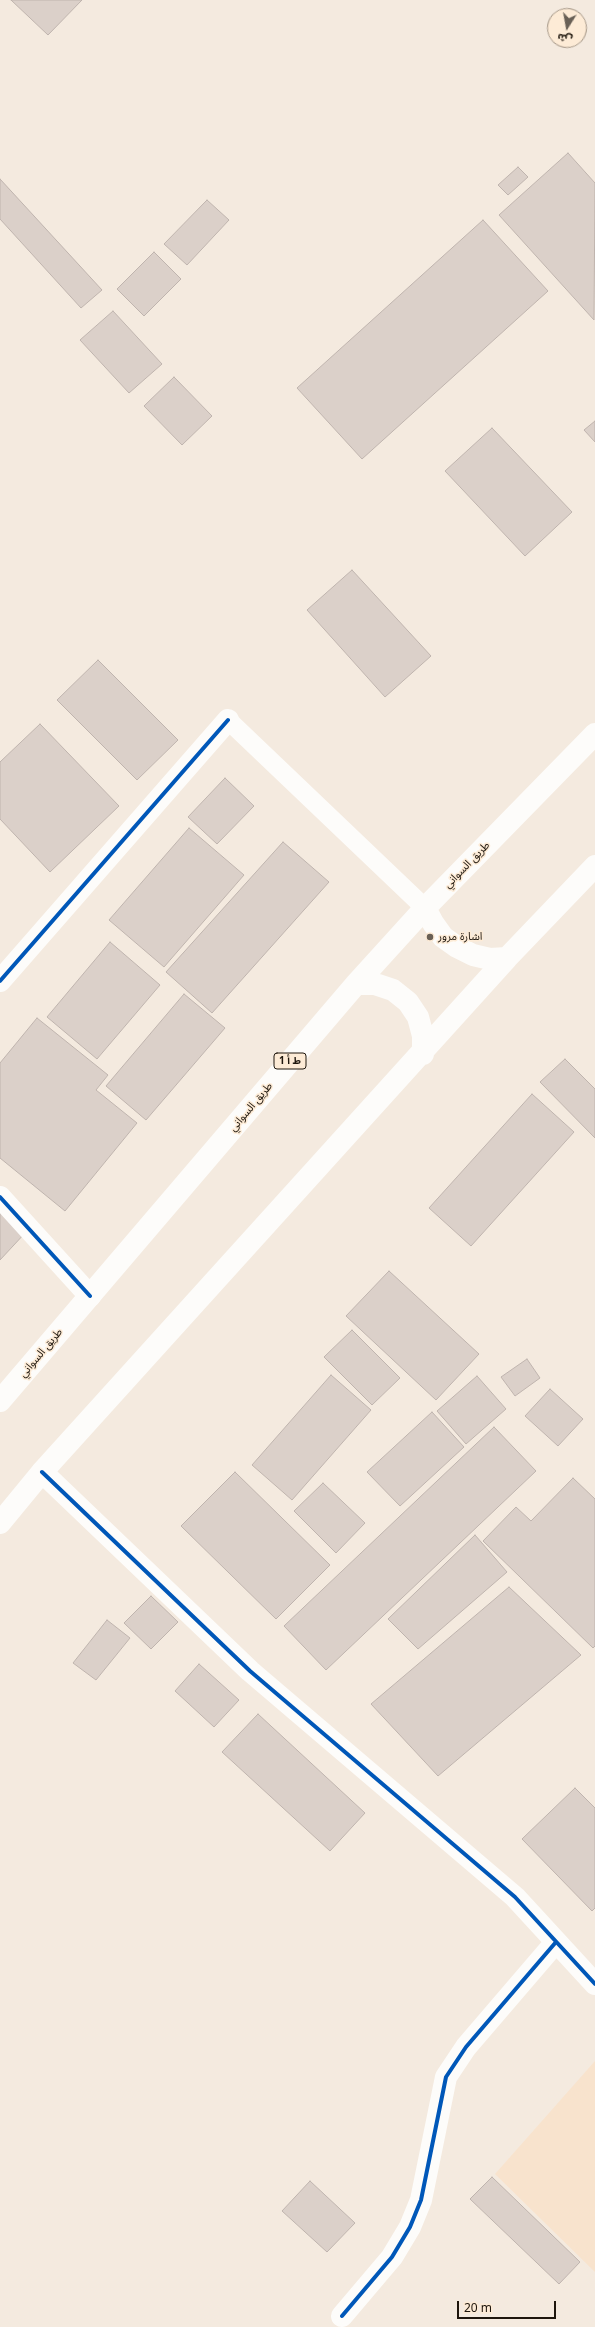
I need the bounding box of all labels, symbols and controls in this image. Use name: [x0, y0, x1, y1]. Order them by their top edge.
north arrow: [547, 8, 587, 48]
text: ش: [556, 30, 574, 48]
street label: طريق السواني: [441, 839, 493, 891]
place label: اشارة مرور: [438, 930, 482, 944]
marker: اشارة مرور: [425, 932, 435, 942]
road number: ط أ 1: [274, 1053, 306, 1069]
street label: طريق السواني: [227, 1080, 275, 1134]
street label: طريق السواني: [17, 1326, 65, 1380]
scale bar: [459, 2293, 558, 2319]
text: 20 m: [464, 2299, 492, 2316]

